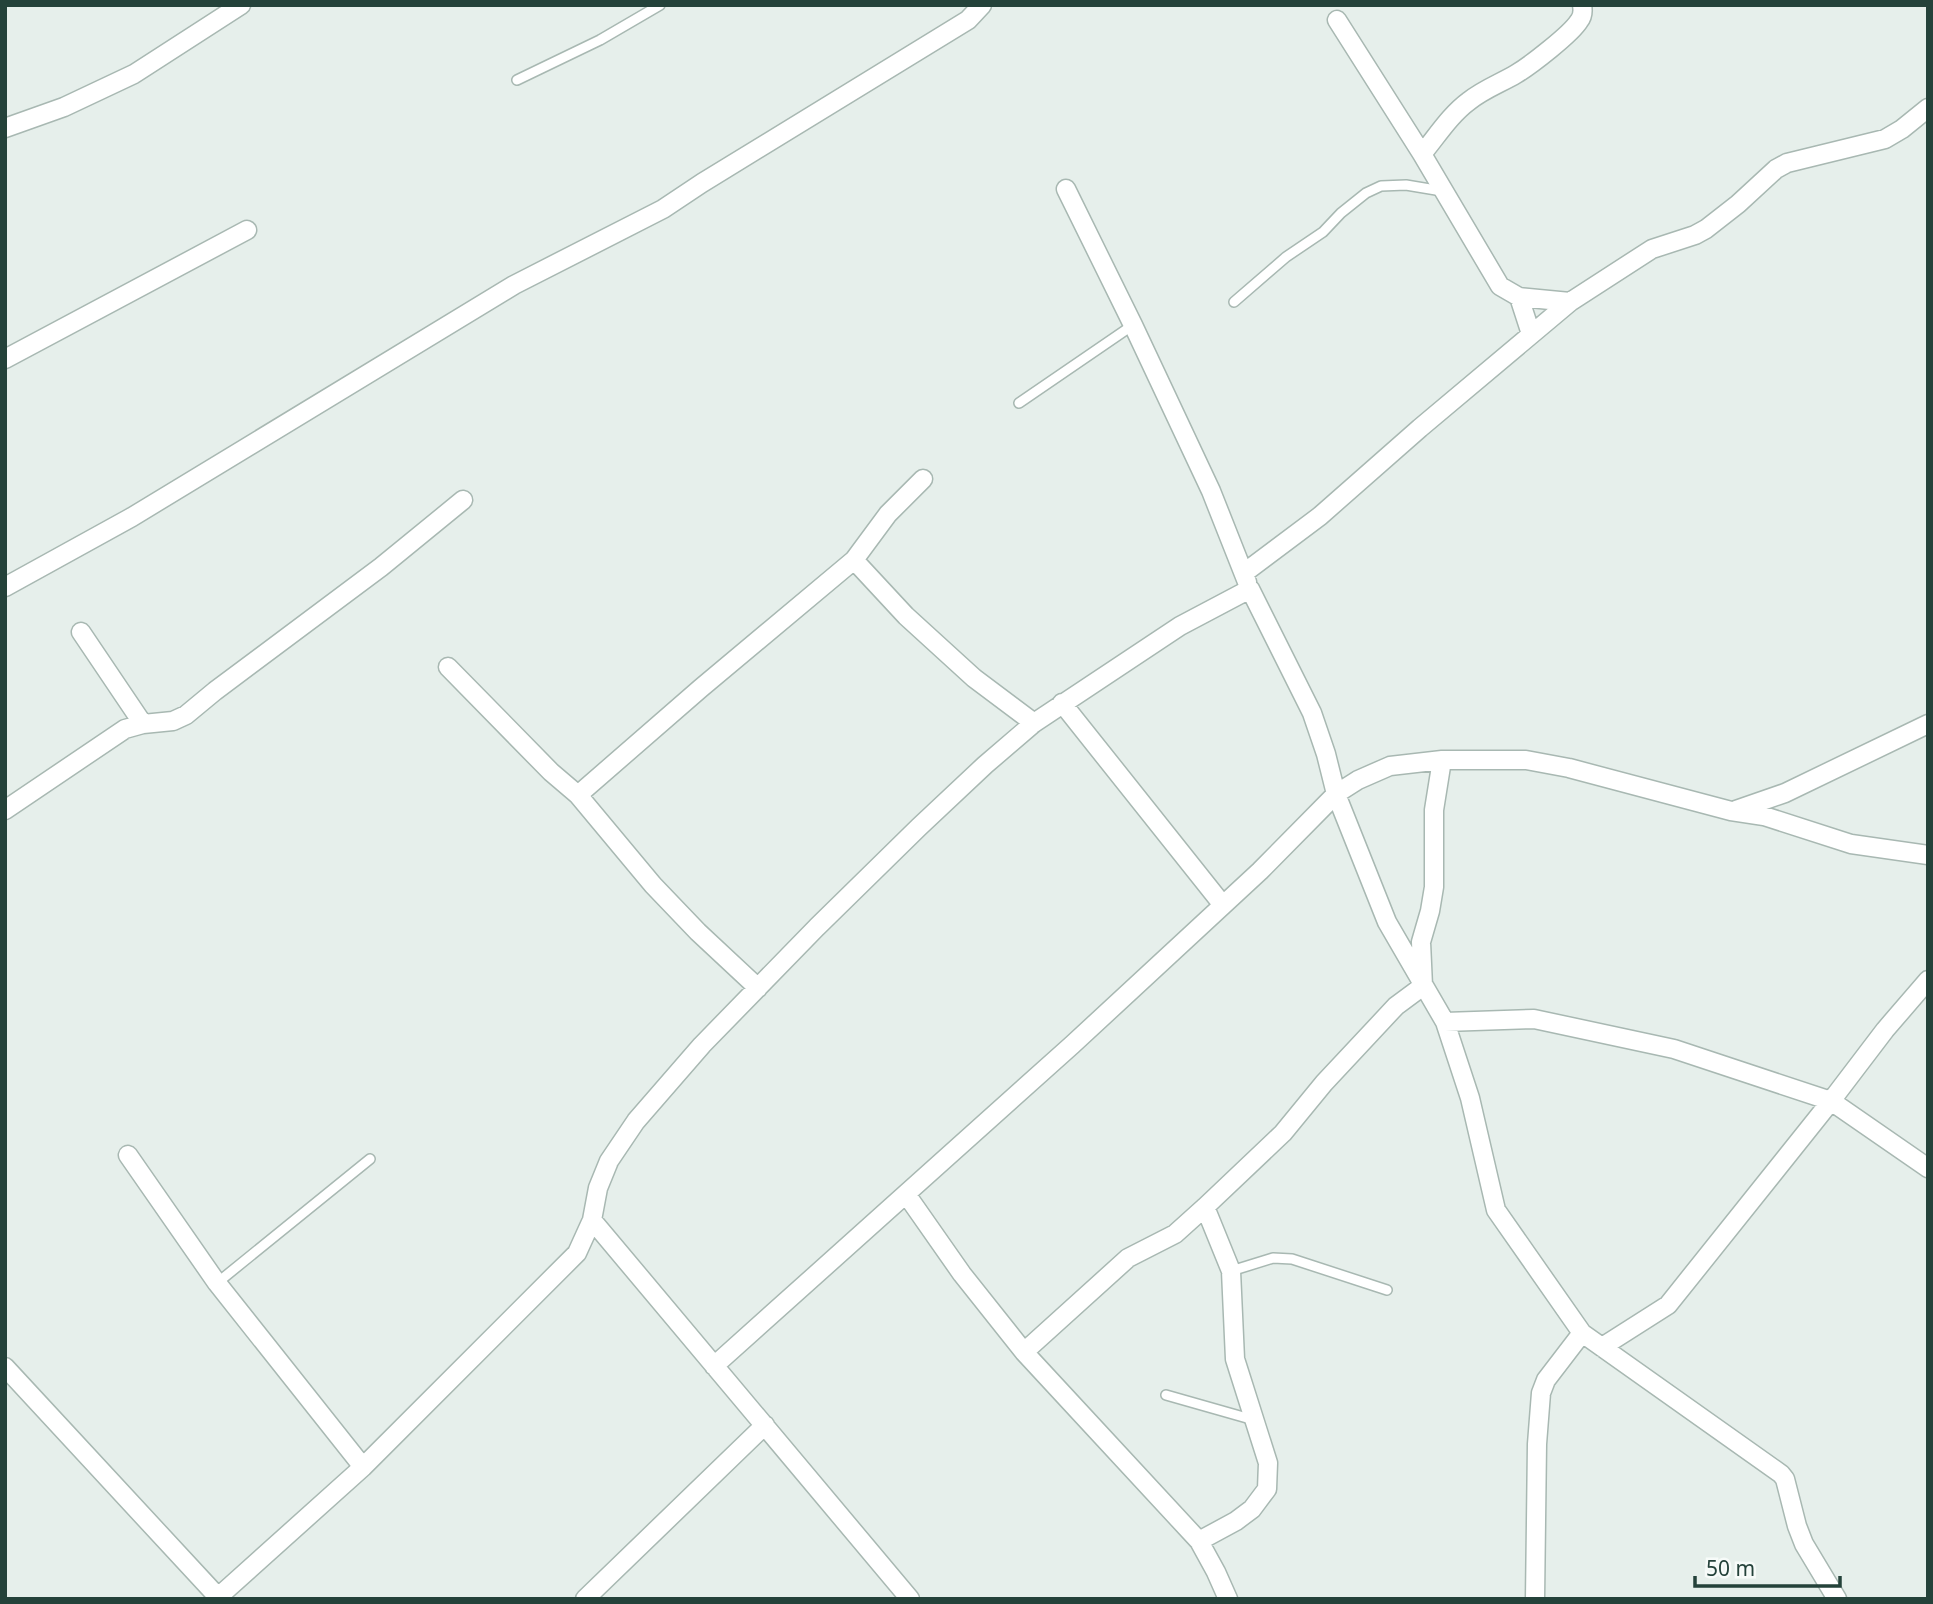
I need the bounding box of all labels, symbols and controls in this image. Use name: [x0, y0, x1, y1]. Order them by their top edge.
scale bar: [1695, 1544, 1840, 1588]
text: 50 m: [1706, 1554, 1755, 1582]

